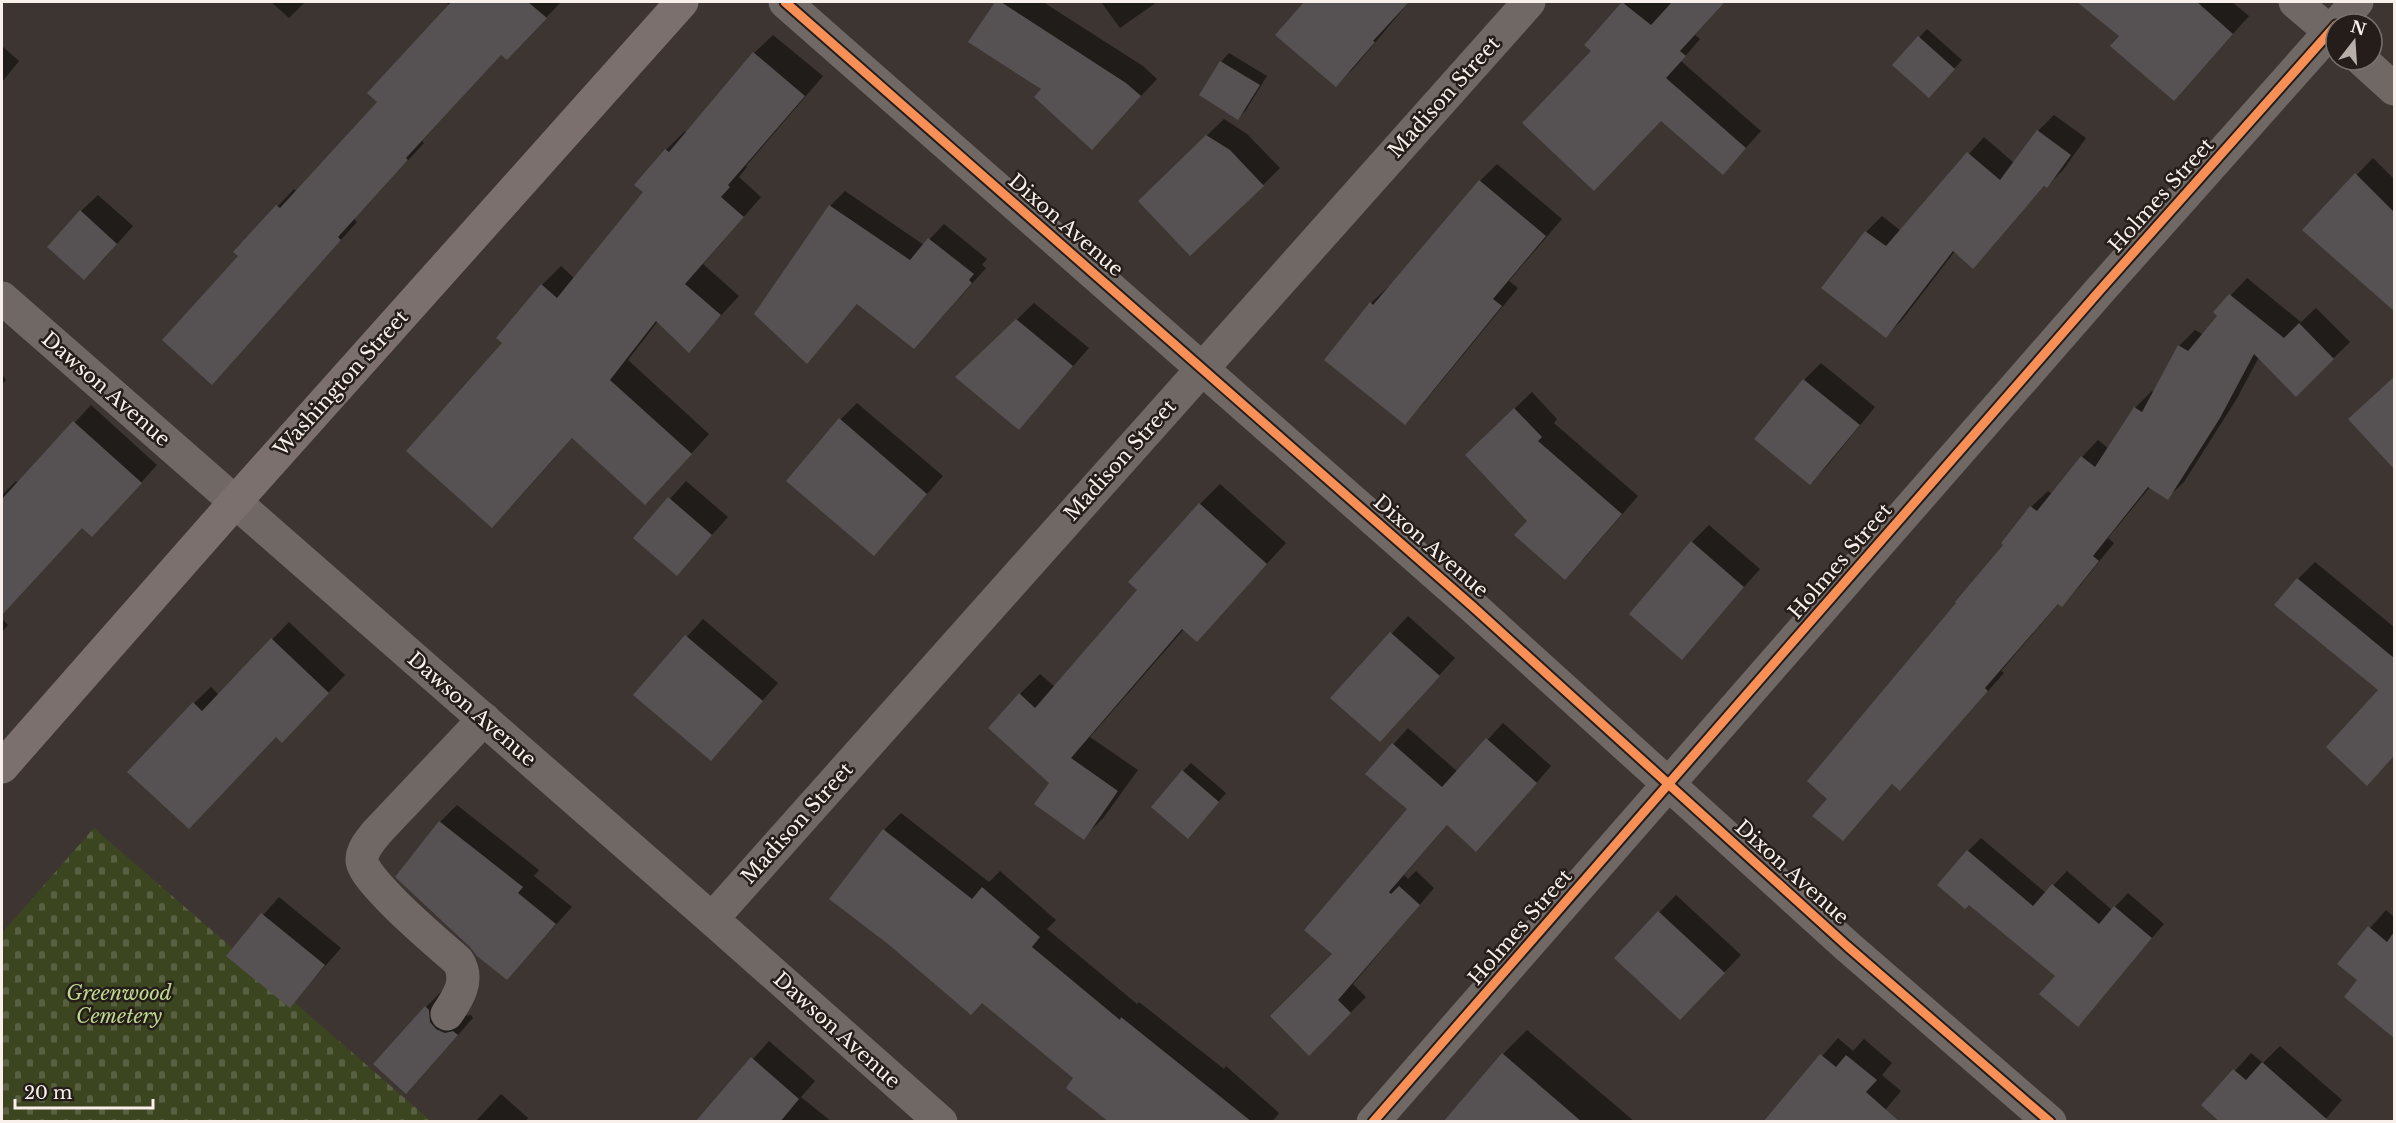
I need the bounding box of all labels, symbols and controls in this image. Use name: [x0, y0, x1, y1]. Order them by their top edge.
north arrow: [2324, 12, 2384, 72]
text: N: [2348, 16, 2369, 39]
street label: Madison Street: [1383, 31, 1505, 163]
street label: Holmes Street: [2103, 133, 2219, 257]
street label: Dixon Avenue: [1004, 169, 1128, 281]
street label: Washington Street: [268, 305, 413, 462]
street label: Dawson Avenue: [37, 327, 175, 451]
street label: Madison Street: [1059, 394, 1181, 526]
street label: Dixon Avenue: [1369, 490, 1493, 602]
street label: Holmes Street: [1783, 498, 1897, 624]
street label: Dawson Avenue: [403, 647, 541, 771]
street label: Madison Street: [736, 757, 858, 889]
street label: Dixon Avenue: [1730, 815, 1854, 929]
street label: Holmes Street: [1463, 864, 1577, 990]
street label: Dawson Avenue: [769, 967, 905, 1093]
park label: Greenwood Cemetery: [66, 981, 172, 1028]
scale bar: [15, 1072, 153, 1110]
text: 20 m: [24, 1082, 72, 1104]

